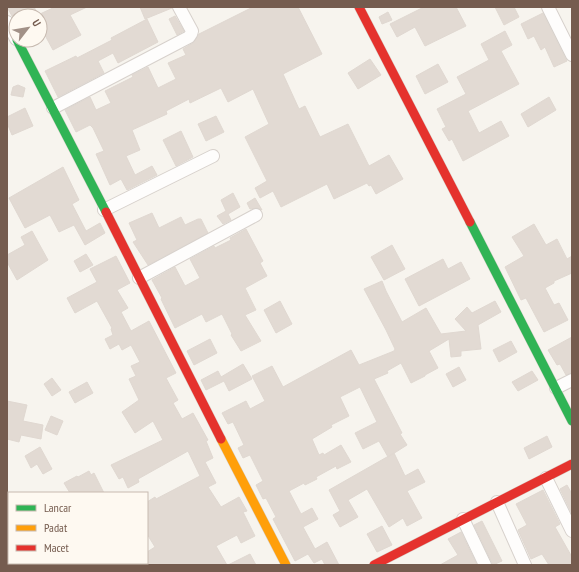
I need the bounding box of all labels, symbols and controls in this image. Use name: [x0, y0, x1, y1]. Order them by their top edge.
north arrow: [8, 8, 48, 48]
text: U: [29, 17, 44, 29]
legend: [8, 492, 148, 564]
text: Lancar: [44, 500, 72, 515]
text: Padat: [44, 520, 68, 535]
text: Macet: [44, 540, 69, 555]

